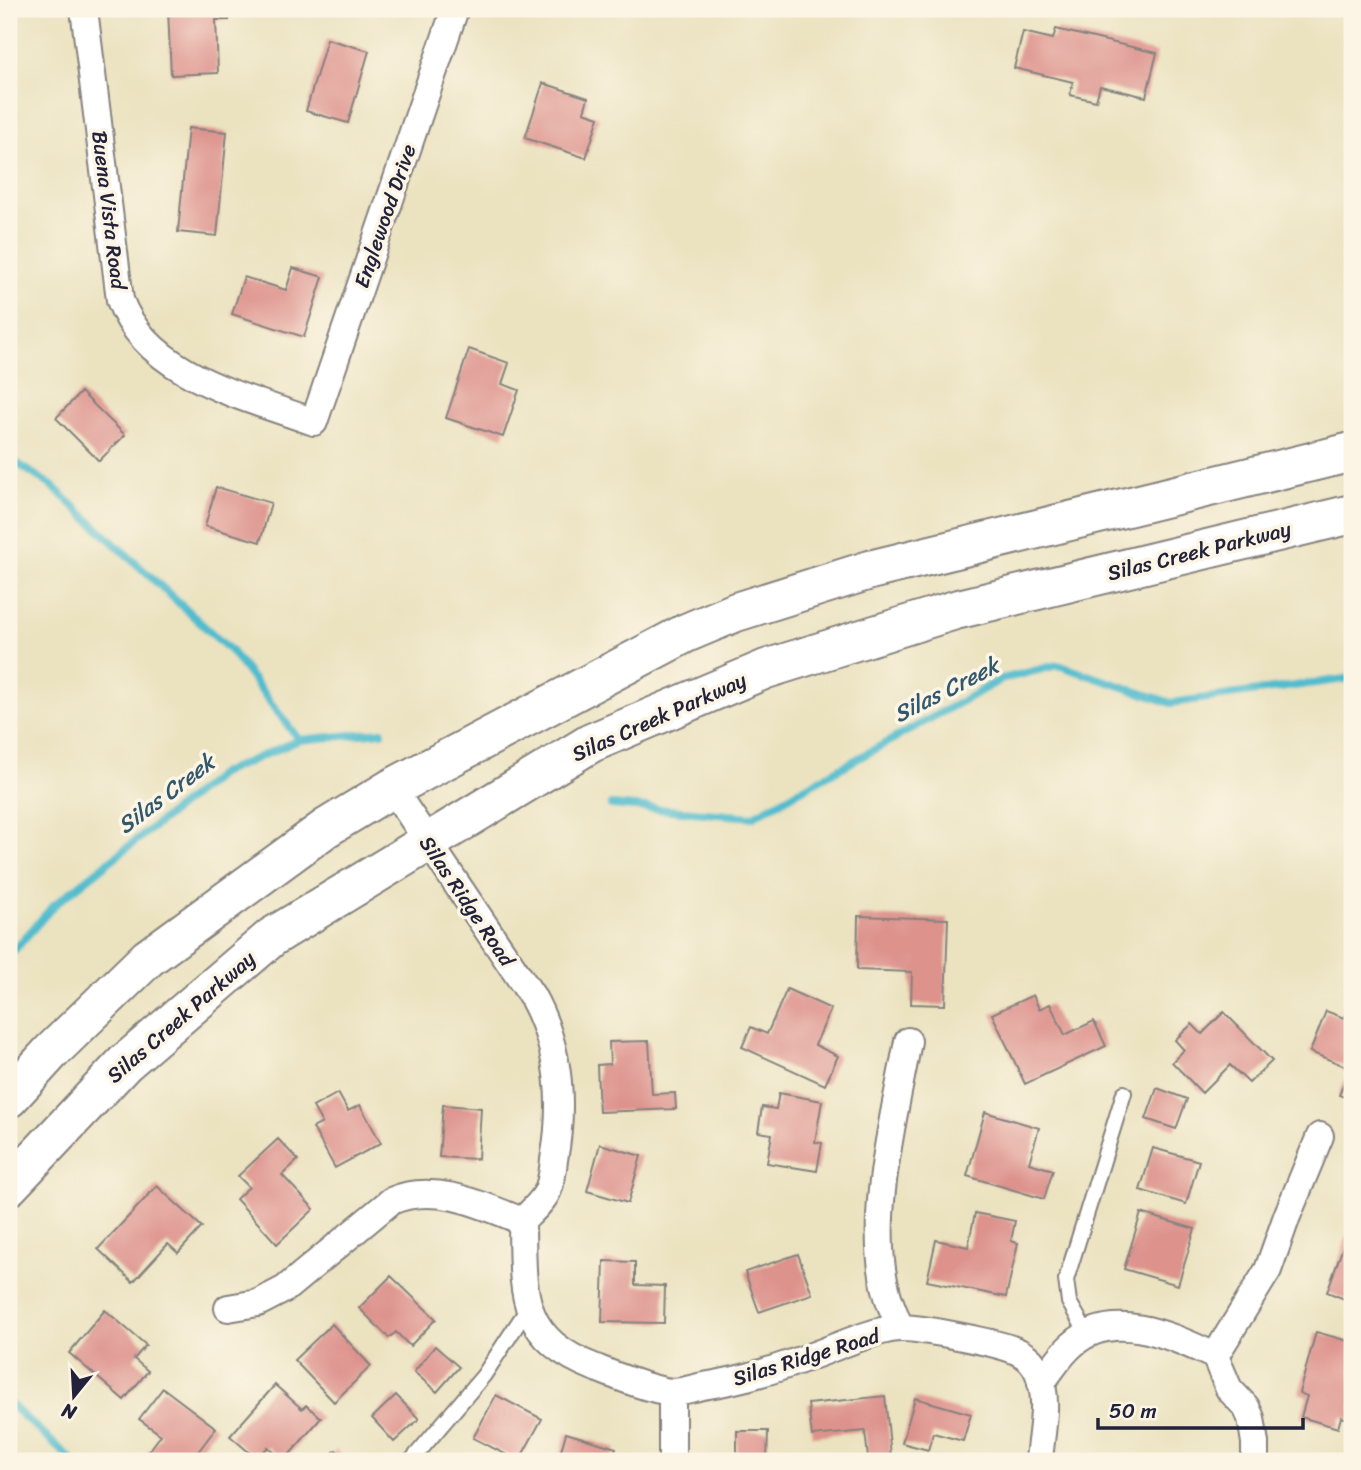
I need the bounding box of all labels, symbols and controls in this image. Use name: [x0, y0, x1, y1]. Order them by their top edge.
street label: Buena Vista Road: [80, 129, 138, 293]
street label: Englewood Drive: [343, 139, 427, 293]
street label: Silas Creek Parkway: [1103, 510, 1295, 592]
water label: Silas Creek: [886, 645, 1009, 734]
street label: Silas Creek Parkway: [565, 661, 753, 773]
water label: Silas Creek: [108, 742, 226, 845]
street label: Silas Ridge Road: [409, 827, 526, 976]
street label: Silas Creek Parkway: [98, 941, 265, 1093]
street label: Silas Ridge Road: [728, 1316, 886, 1397]
north arrow: [38, 1362, 108, 1432]
scale bar: [1098, 1386, 1303, 1430]
text: 50 m: [1109, 1392, 1157, 1430]
text: N: [57, 1394, 81, 1430]

